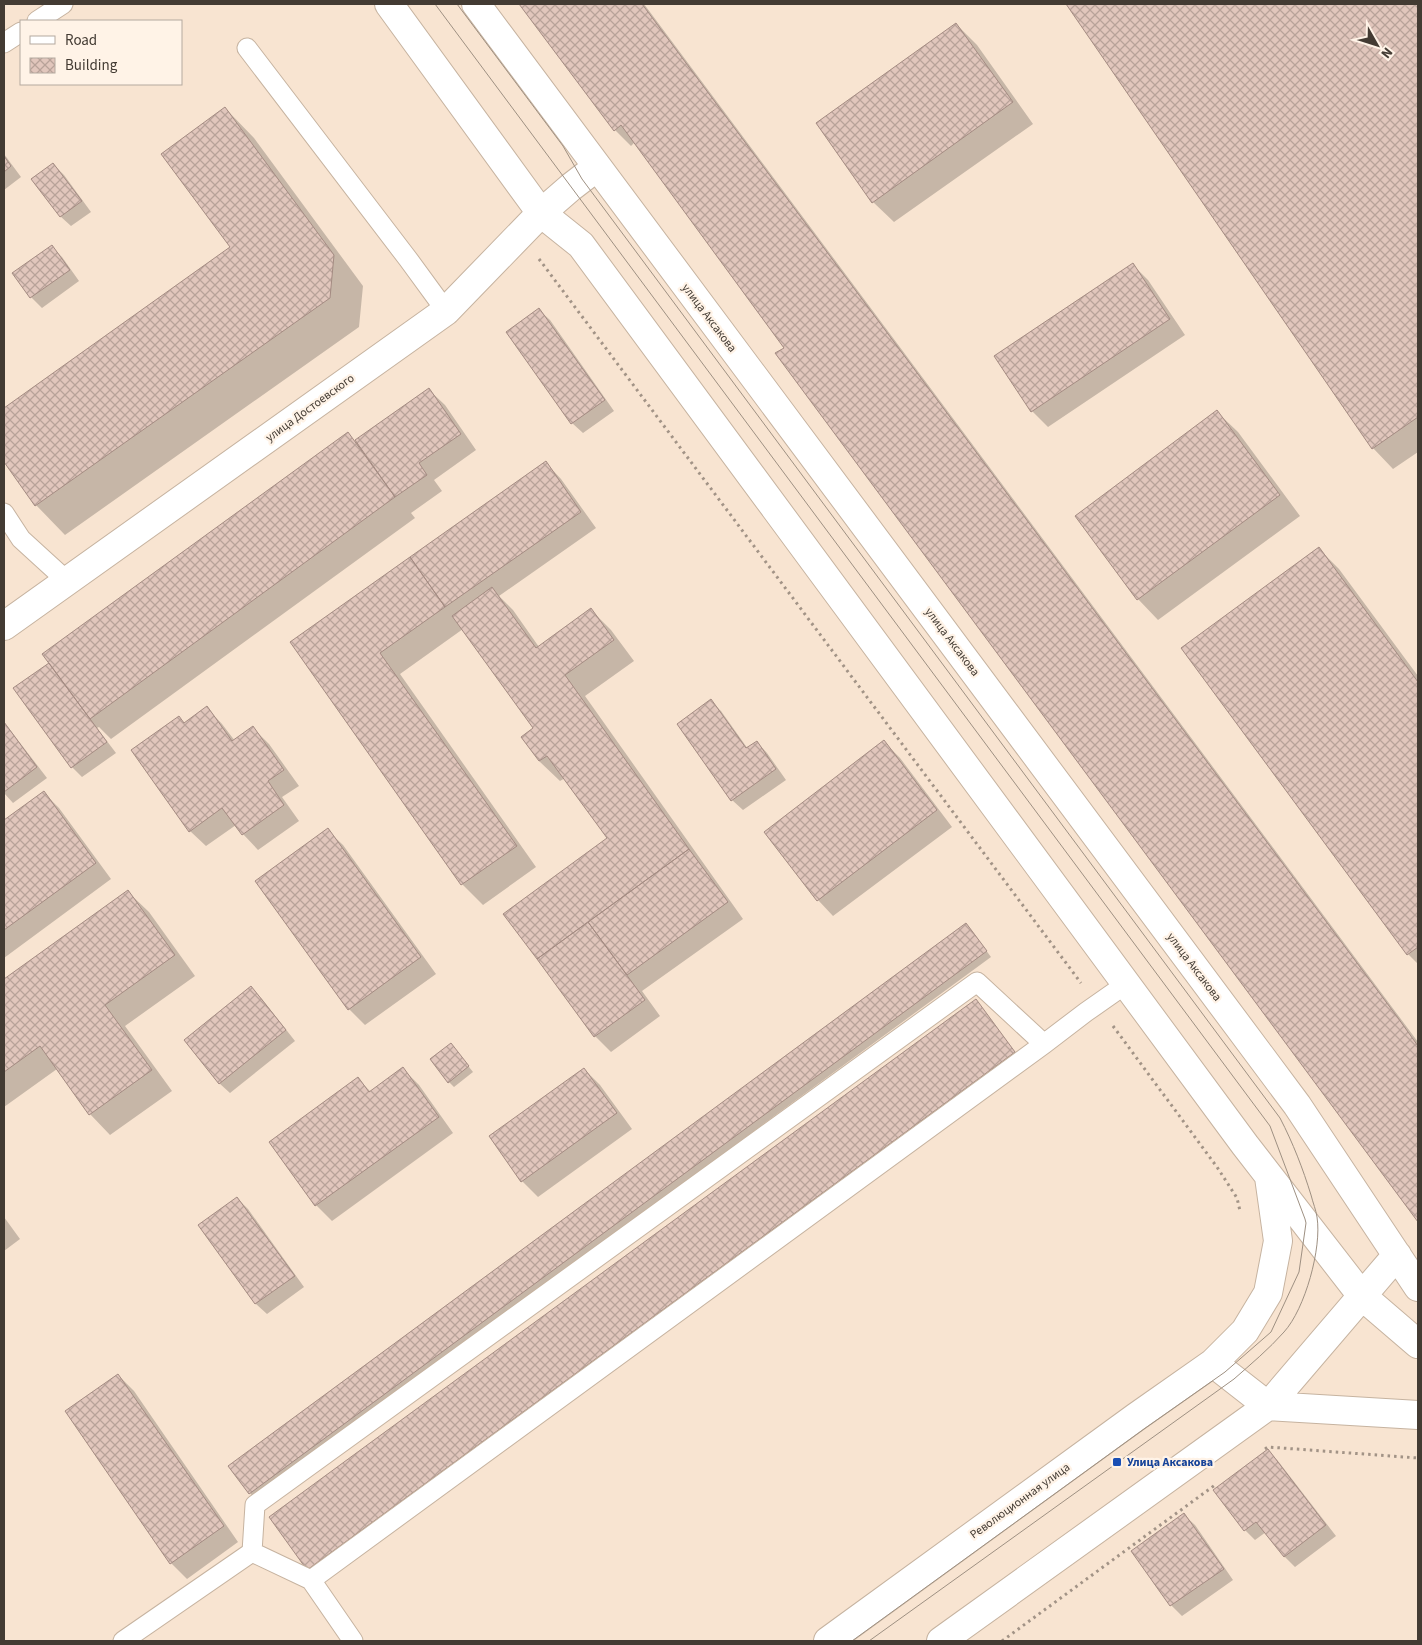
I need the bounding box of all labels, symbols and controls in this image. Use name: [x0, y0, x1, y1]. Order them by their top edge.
legend: [20, 20, 182, 85]
north arrow: [1352, 20, 1402, 70]
text: Road: [65, 30, 97, 51]
text: N: [1376, 43, 1397, 62]
text: Building: [65, 55, 118, 76]
street label: улица Аксакова: [678, 280, 740, 356]
street label: улица Достоевского: [262, 370, 358, 446]
street label: улица Аксакова: [921, 604, 983, 680]
street label: улица Аксакова: [1163, 929, 1225, 1005]
place label: Улица Аксакова: [1127, 1454, 1213, 1471]
marker: Улица Аксакова: [1111, 1456, 1123, 1468]
street label: Революционная улица: [967, 1459, 1073, 1543]

